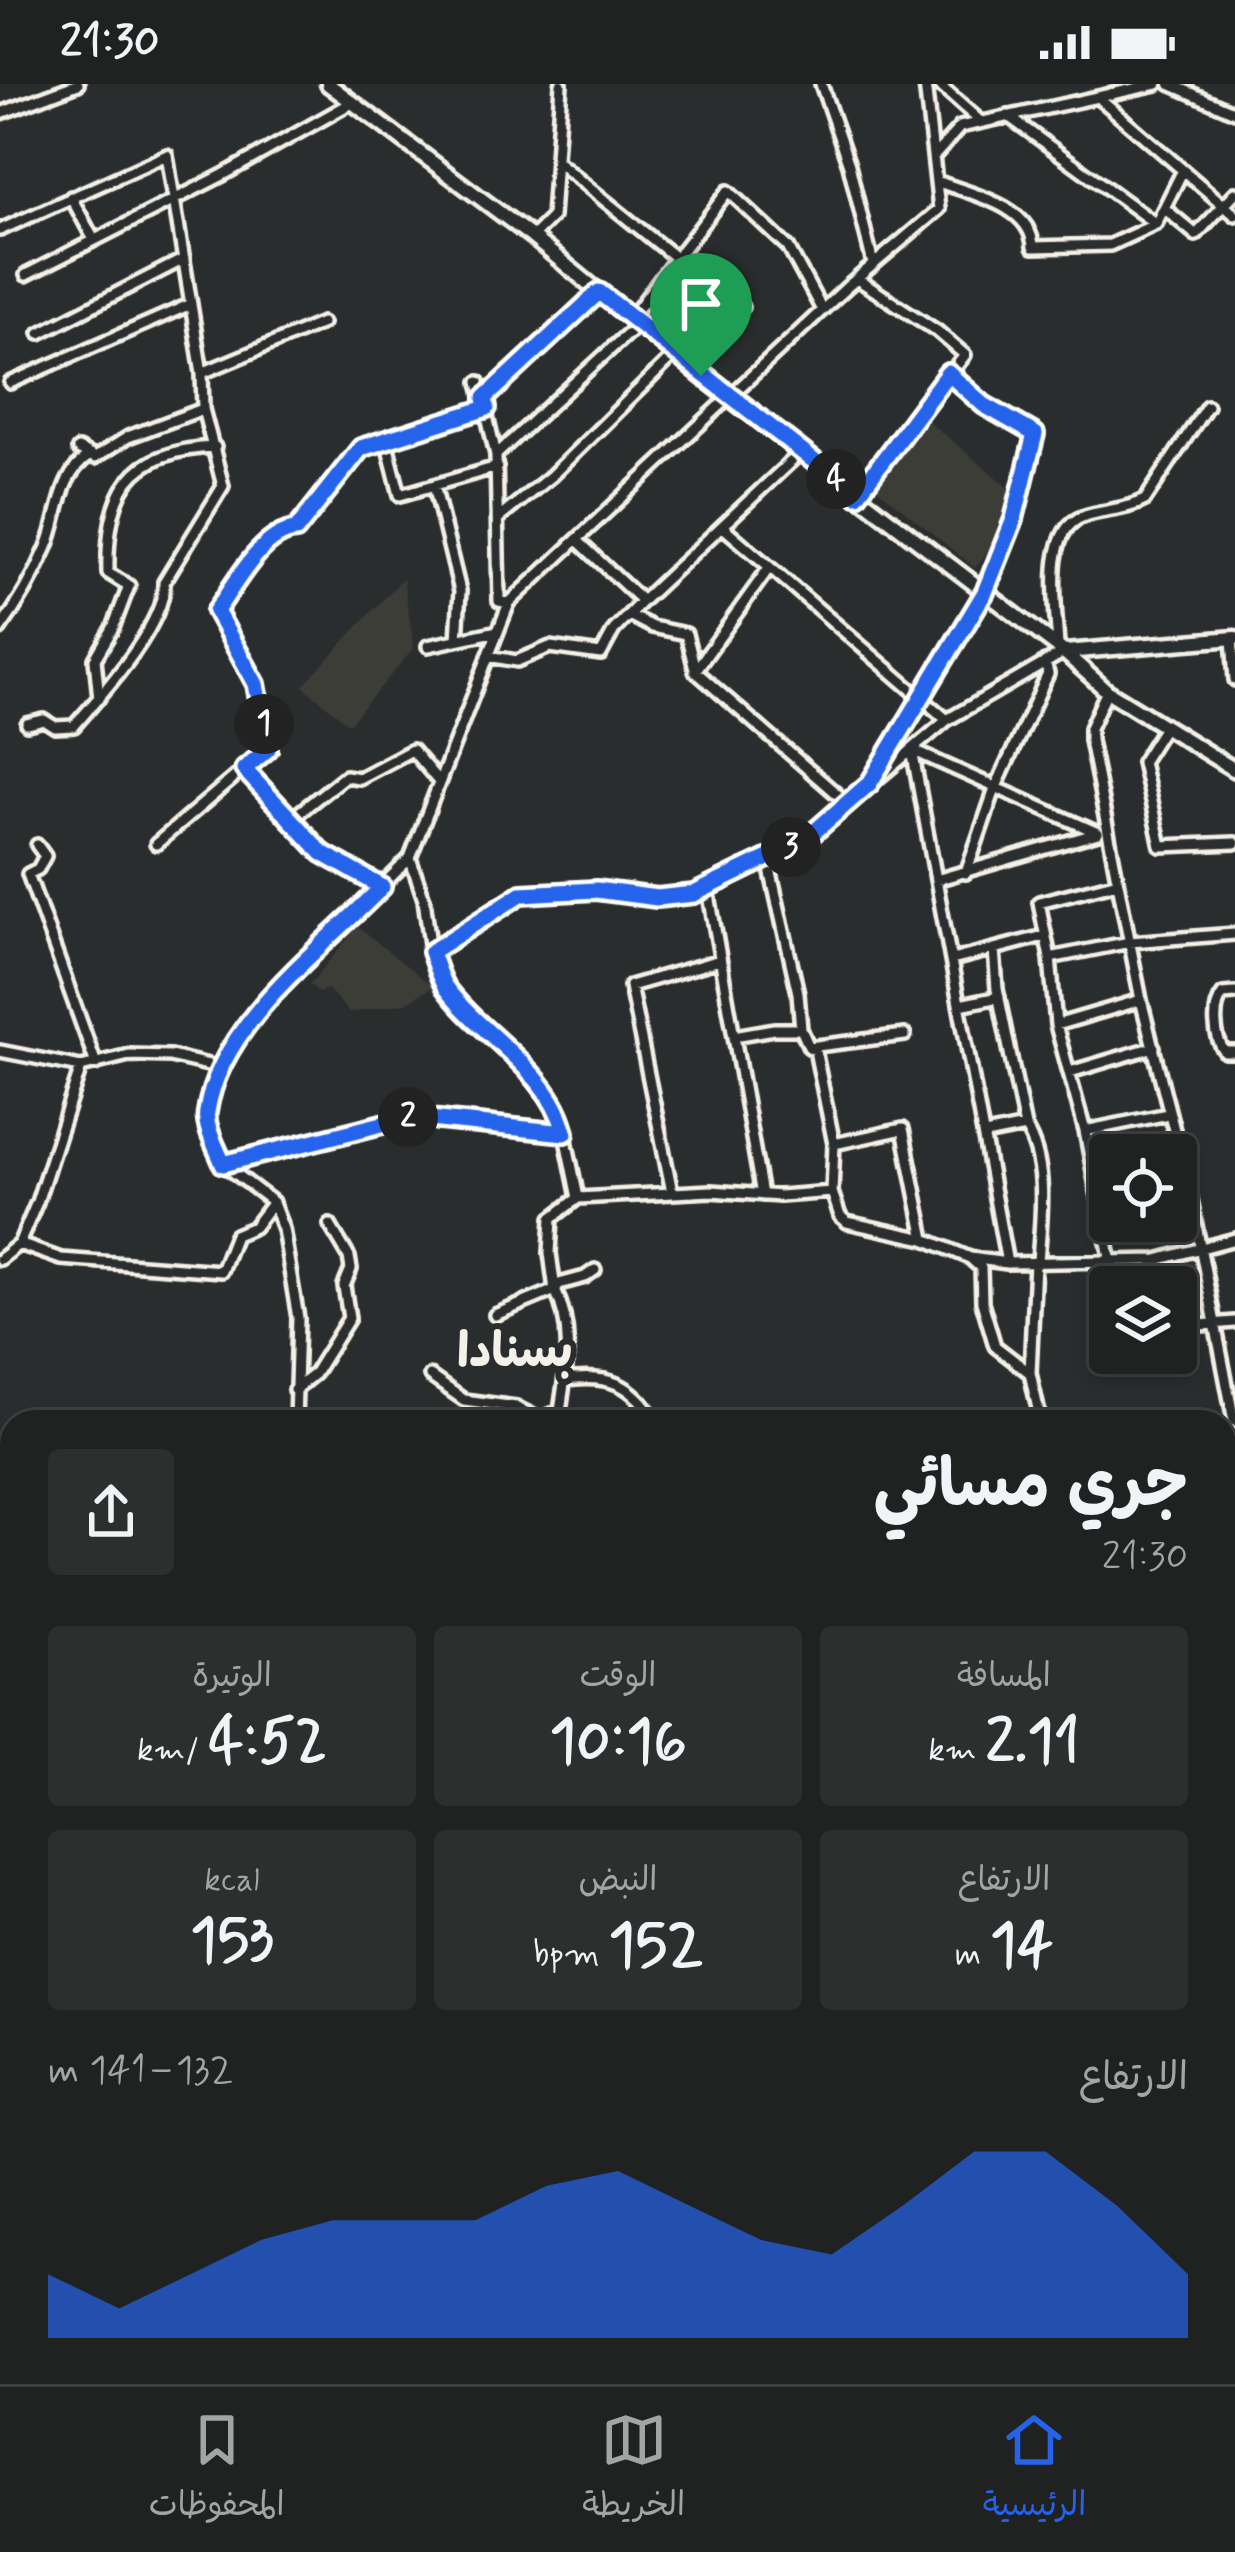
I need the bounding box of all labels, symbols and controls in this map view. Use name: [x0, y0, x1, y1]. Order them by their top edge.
text: 21:30: [60, 13, 160, 72]
pin: [650, 253, 752, 376]
icon: arrive: [668, 271, 734, 337]
pin: 4: [806, 449, 866, 509]
text: 4: [826, 457, 846, 501]
pin: 1: [234, 694, 294, 754]
text: 1: [257, 702, 271, 746]
pin: 3: [761, 817, 821, 877]
text: 3: [784, 825, 798, 869]
pin: 2: [378, 1087, 438, 1147]
text: 2: [400, 1095, 416, 1139]
map controls: [1089, 1134, 1197, 1374]
button: locate: [1089, 1134, 1197, 1242]
button: layers: [1089, 1266, 1197, 1374]
district label: بسنادا: [457, 1321, 573, 1384]
text: جري مسائي: [874, 1444, 1188, 1530]
button: share: [48, 1449, 174, 1575]
text: 21:30: [1102, 1532, 1188, 1583]
text: الوتيرة: [192, 1655, 272, 1699]
text: الوقت: [580, 1655, 657, 1699]
text: المسافة: [957, 1655, 1051, 1699]
text: 4:52: [208, 1704, 327, 1783]
text: 10:16: [549, 1704, 687, 1783]
text: 2.11: [985, 1704, 1080, 1783]
text: /km: [137, 1729, 208, 1773]
text: km: [928, 1729, 985, 1773]
text: kcal: [204, 1859, 260, 1903]
text: النبض: [579, 1859, 657, 1903]
text: الارتفاع: [958, 1859, 1050, 1903]
text: 153: [190, 1903, 274, 1982]
text: 152: [608, 1908, 703, 1987]
text: 14: [990, 1908, 1053, 1987]
text: bpm: [533, 1933, 608, 1977]
text: m: [955, 1933, 990, 1977]
text: 132–141 m: [48, 2046, 233, 2097]
text: الارتفاع: [1079, 2053, 1188, 2104]
tab: المحفوظات: [149, 2407, 285, 2533]
tab: الخريطة: [582, 2407, 685, 2533]
tab: الرئيسية: [983, 2407, 1086, 2533]

